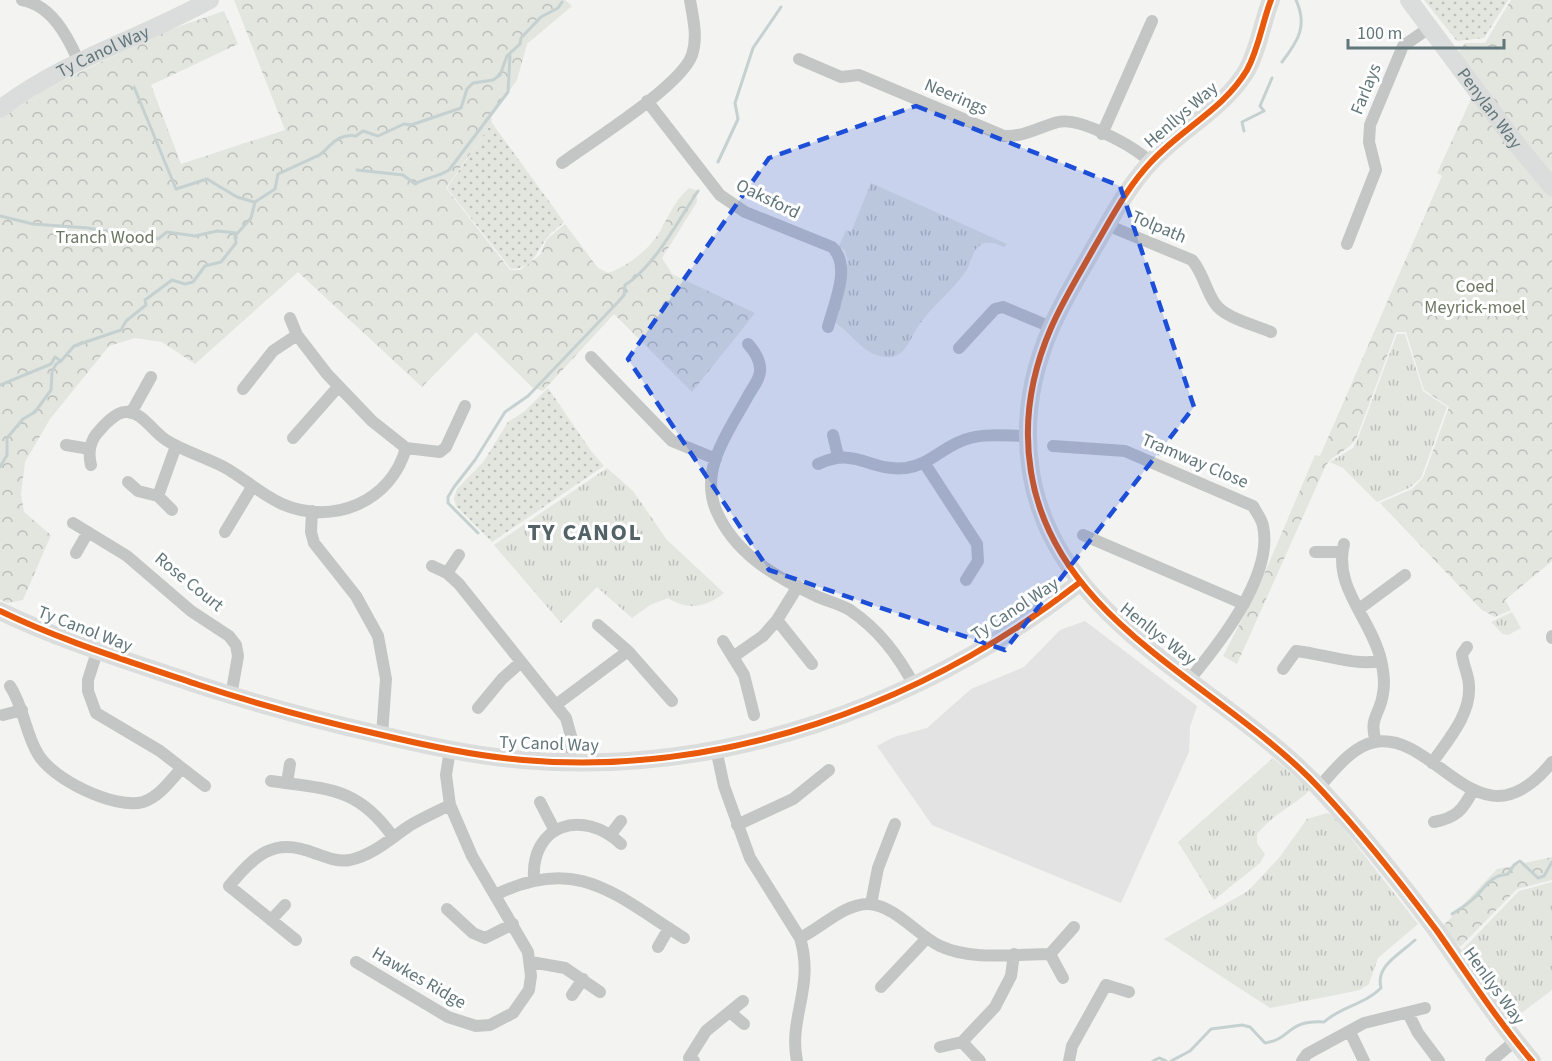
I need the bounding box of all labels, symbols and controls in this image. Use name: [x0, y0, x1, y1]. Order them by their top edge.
scale bar: [1348, 12, 1504, 50]
street label: Ty Canol Way: [52, 19, 154, 84]
text: 100 m: [1357, 21, 1402, 46]
street label: Farlays: [1344, 60, 1388, 118]
street label: Penylan Way: [1451, 62, 1529, 154]
street label: Neerings: [920, 72, 992, 122]
street label: Henllys Way: [1139, 75, 1224, 154]
street label: Oaksford: [732, 173, 804, 225]
street label: Tolpath: [1128, 204, 1190, 250]
park label: Tranch Wood: [56, 225, 154, 250]
park label: Coed Meyrick-moel: [1424, 274, 1526, 320]
street label: Tramway Close: [1138, 427, 1252, 495]
district label: TY CANOL: [528, 515, 642, 550]
street label: Rose Court: [149, 546, 229, 618]
street label: Ty Canol Way: [966, 571, 1064, 647]
street label: Henllys Way: [1115, 596, 1202, 672]
street label: Ty Canol Way: [34, 599, 136, 659]
street label: Ty Canol Way: [499, 730, 600, 758]
street label: Hawkes Ridge: [367, 941, 471, 1015]
street label: Henllys Way: [1457, 942, 1531, 1030]

